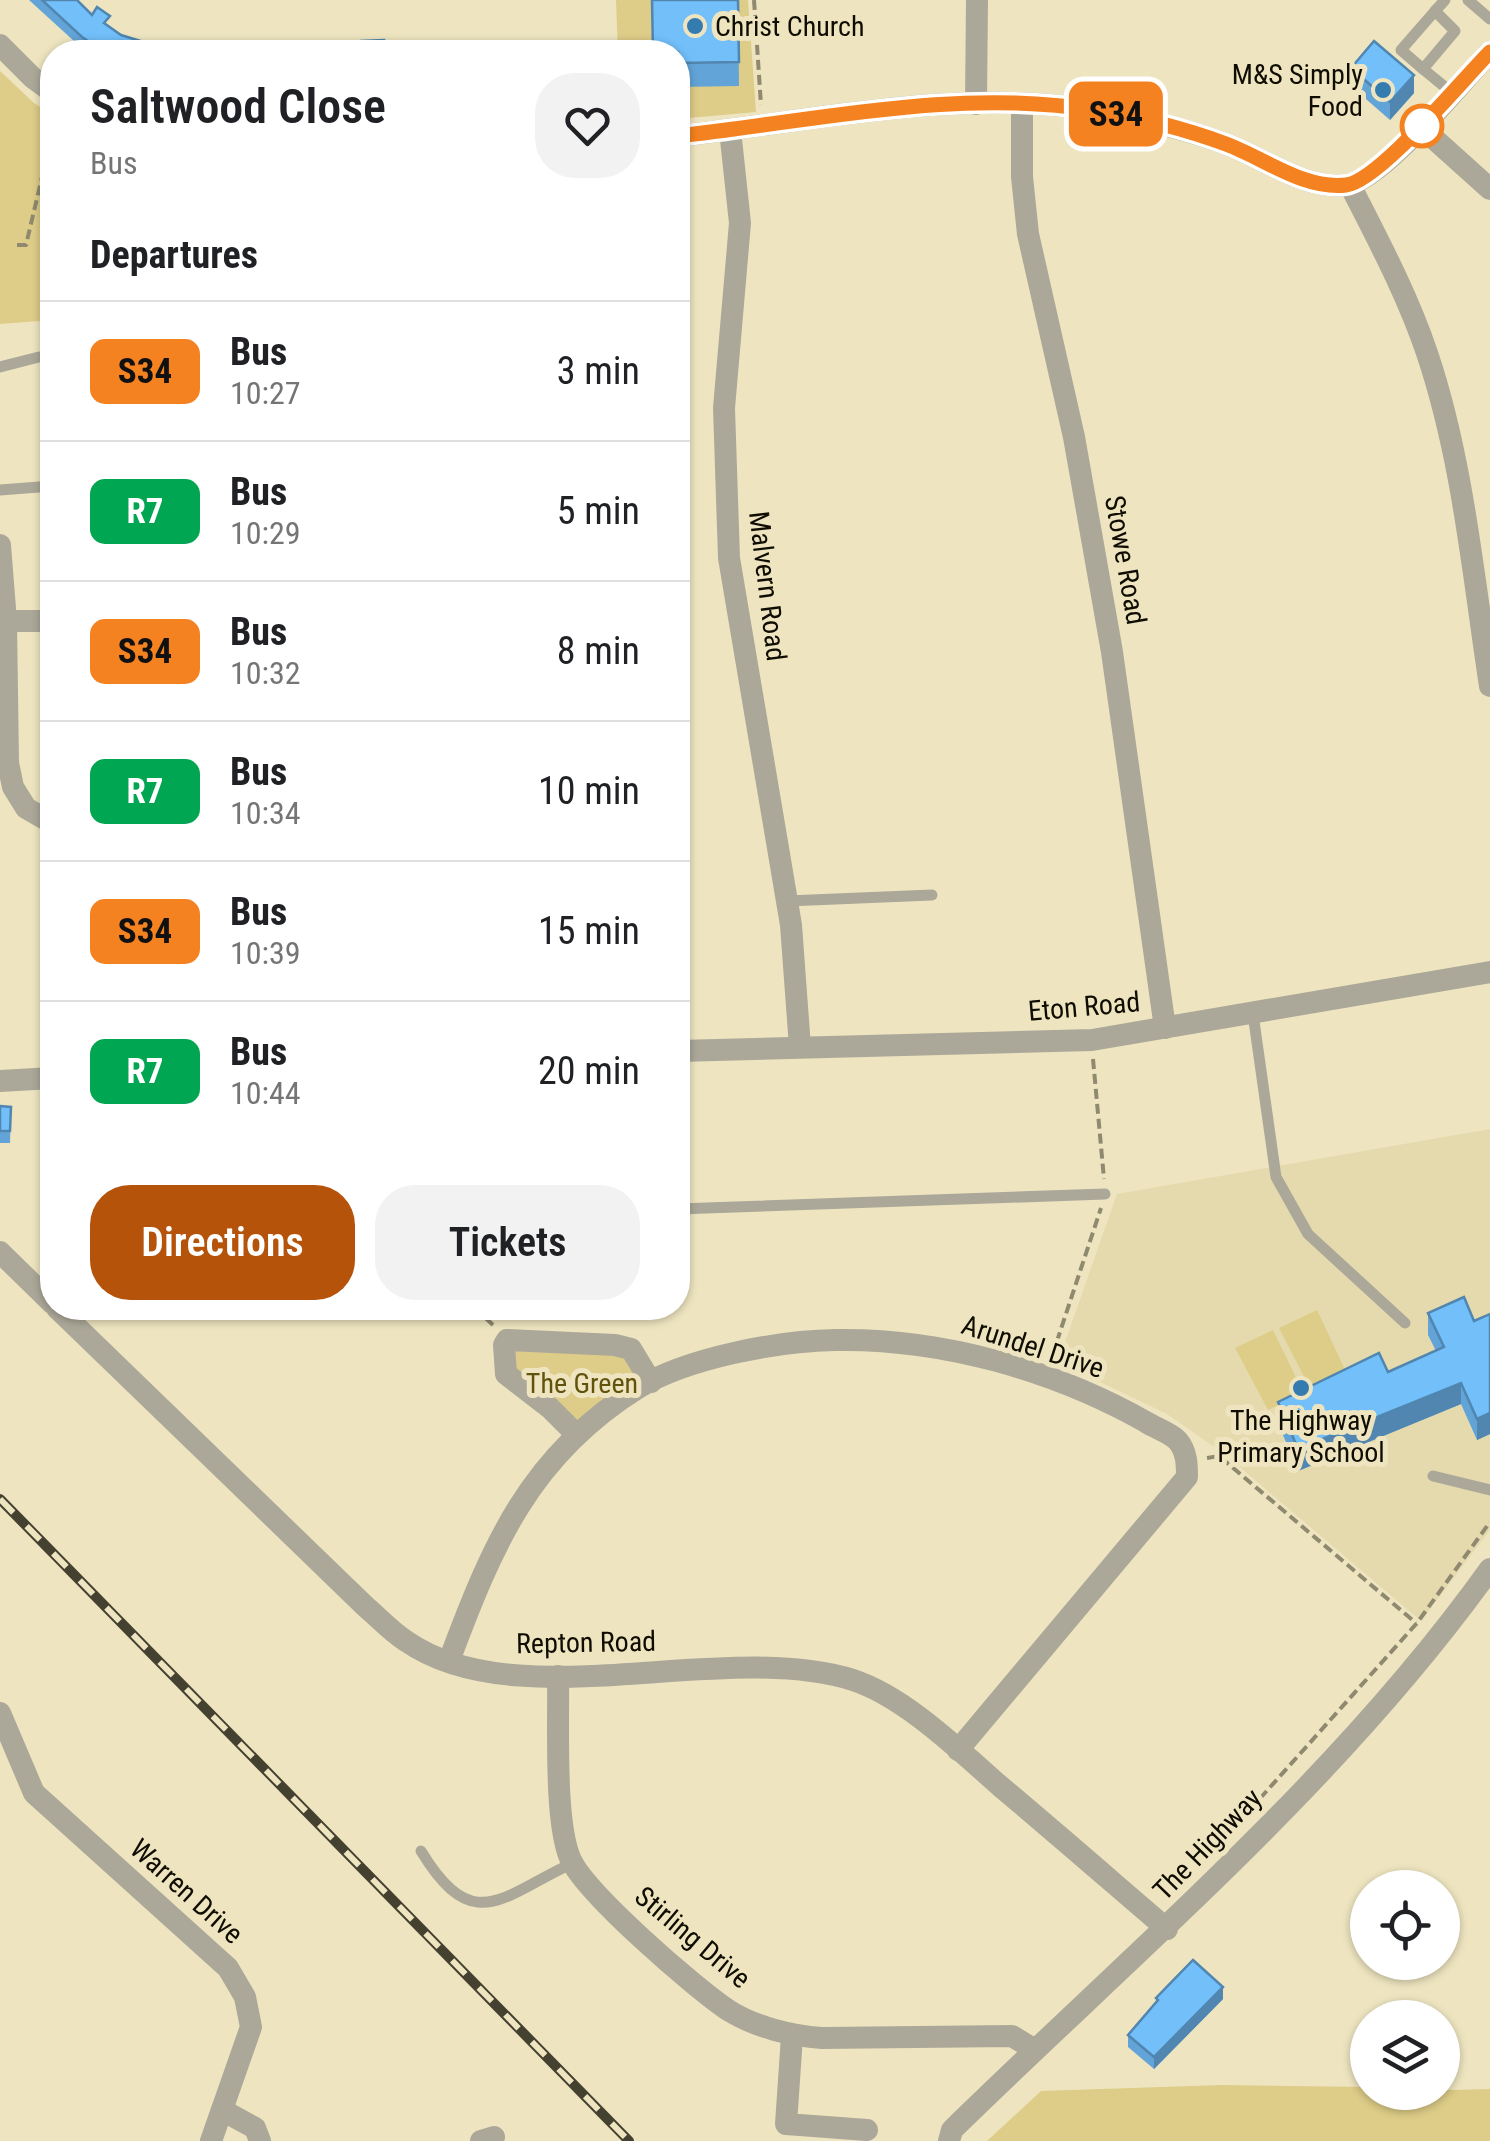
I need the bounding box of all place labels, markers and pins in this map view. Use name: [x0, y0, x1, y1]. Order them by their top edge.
place label: Christ Church: [715, 10, 865, 43]
marker: Christ Church: [684, 15, 706, 37]
place label: M&S Simply Food: [1232, 58, 1363, 123]
marker: M&S Simply Food: [1372, 79, 1394, 101]
unlabelled marker: [1401, 105, 1443, 147]
marker: The Highway Primary School: [1290, 1377, 1312, 1399]
place label: The Highway Primary School: [1217, 1404, 1385, 1469]

